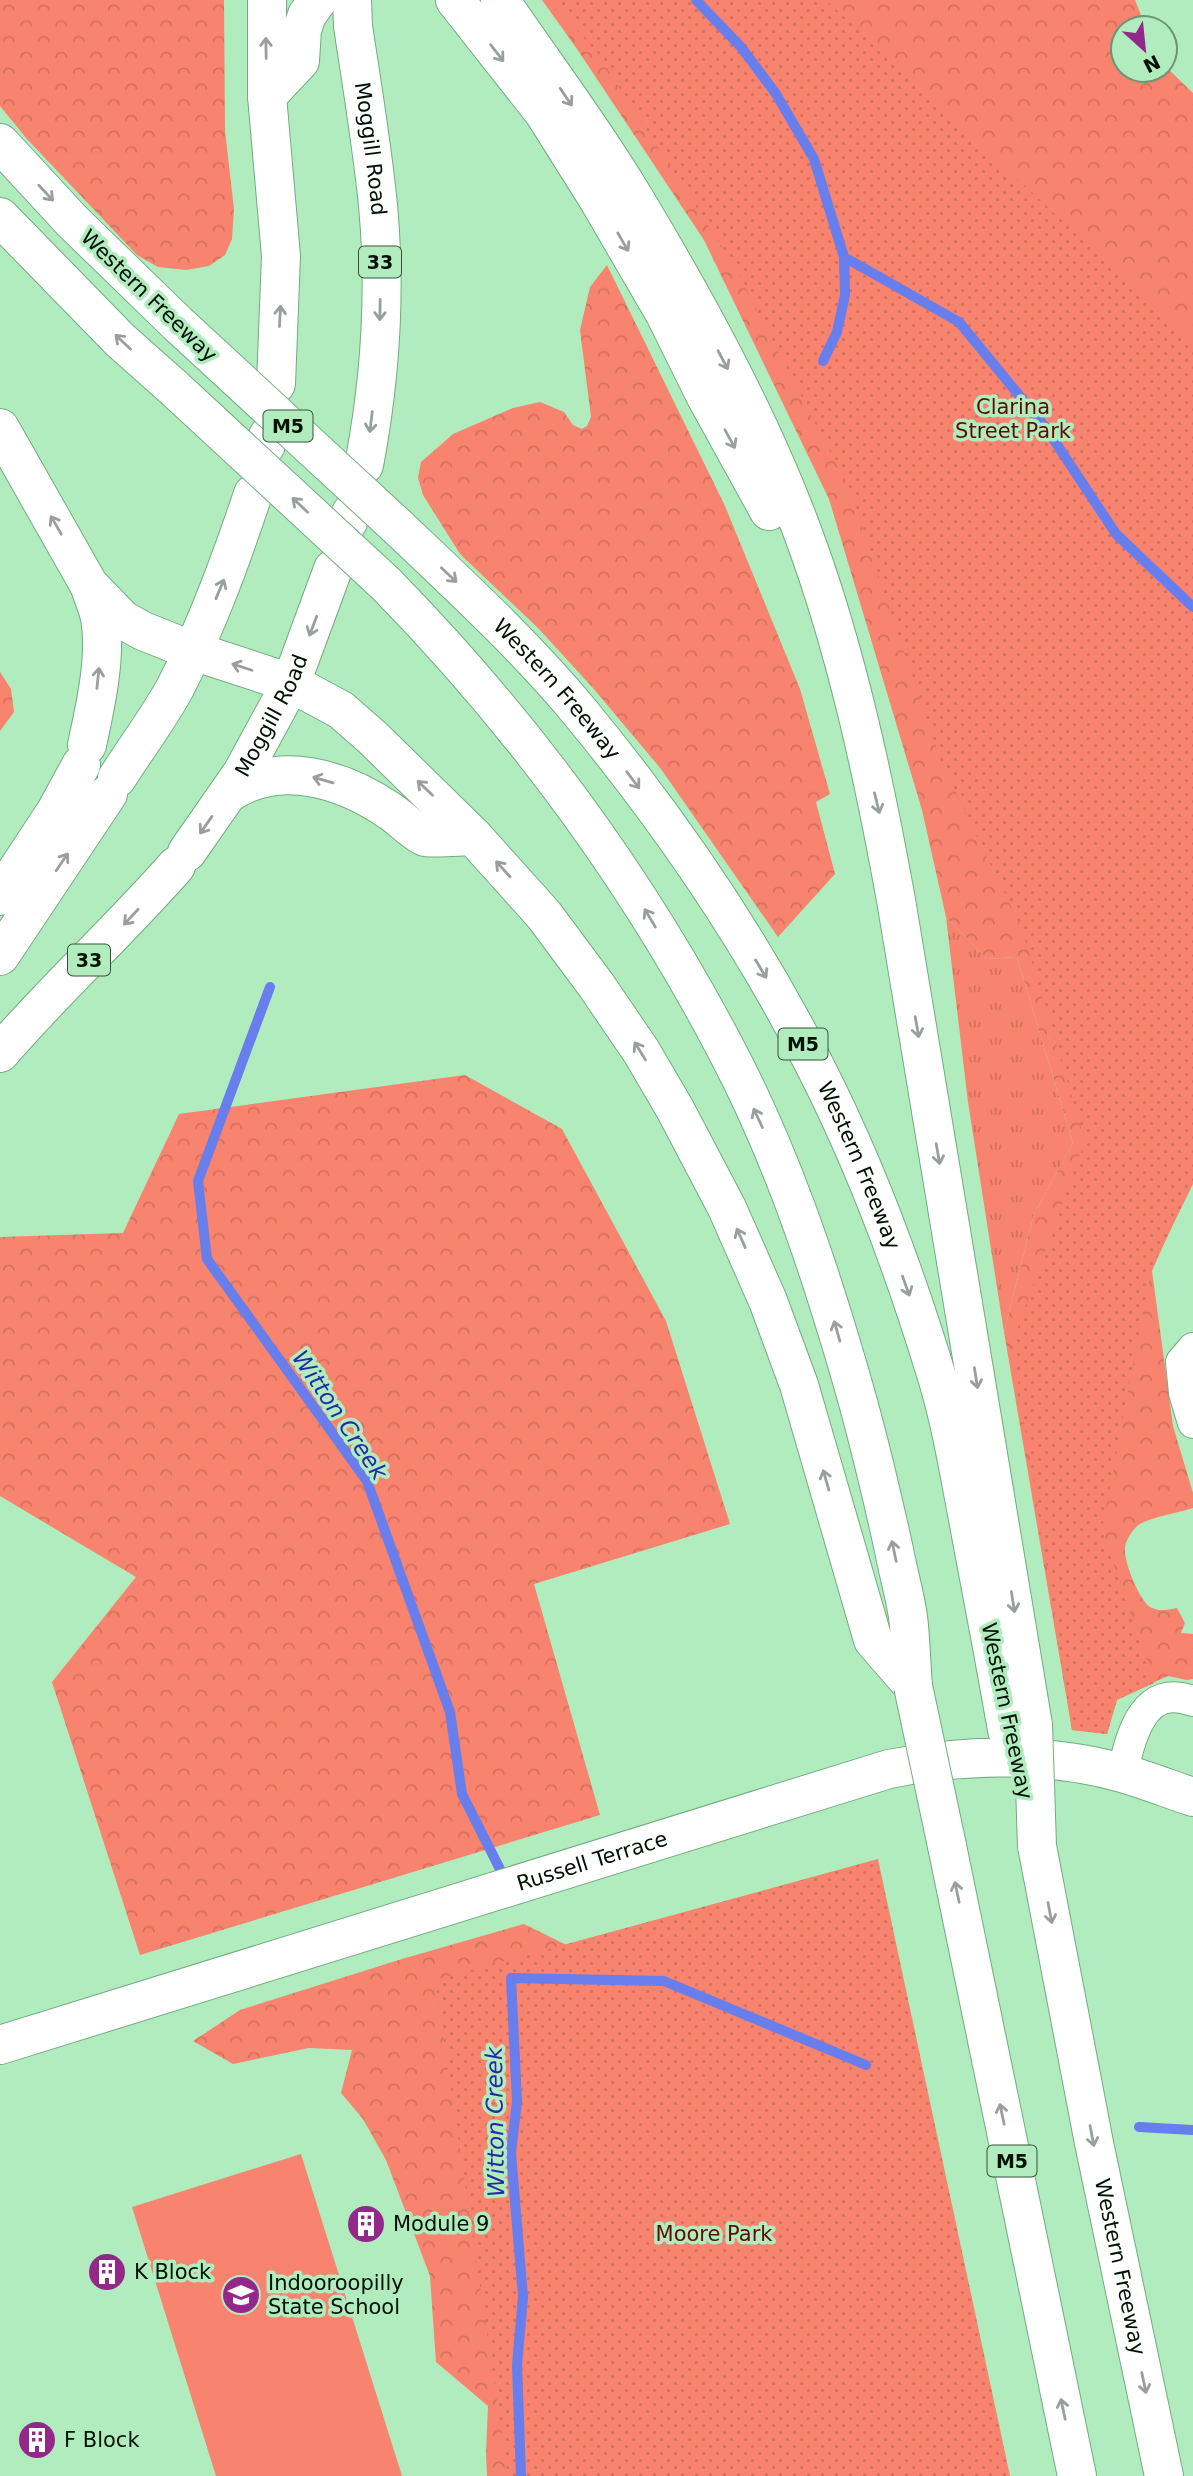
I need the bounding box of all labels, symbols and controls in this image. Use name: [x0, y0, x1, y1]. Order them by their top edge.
north arrow: [1109, 14, 1179, 84]
one-way arrow: [259, 37, 273, 60]
one-way arrow: [489, 44, 505, 62]
text: N: [1140, 51, 1164, 78]
street label: Moggill Road: [350, 80, 391, 217]
one-way arrow: [559, 87, 573, 106]
one-way arrow: [38, 184, 54, 202]
street label: Western Freeway: [76, 225, 222, 367]
one-way arrow: [616, 232, 630, 252]
road number: 33: [359, 246, 401, 278]
one-way arrow: [373, 298, 386, 321]
one-way arrow: [273, 305, 286, 328]
one-way arrow: [115, 334, 132, 351]
one-way arrow: [717, 349, 731, 370]
park label: Clarina Street Park: [955, 395, 1072, 443]
road number: M5: [264, 410, 312, 442]
one-way arrow: [365, 410, 378, 433]
one-way arrow: [723, 429, 737, 449]
one-way arrow: [292, 496, 309, 513]
one-way arrow: [48, 516, 62, 536]
one-way arrow: [440, 567, 458, 583]
one-way arrow: [214, 578, 227, 600]
street label: Western Freeway: [489, 614, 625, 765]
one-way arrow: [306, 615, 319, 636]
street label: Moggill Road: [230, 651, 312, 781]
one-way arrow: [231, 660, 253, 672]
one-way arrow: [92, 667, 105, 690]
one-way arrow: [626, 771, 641, 789]
one-way arrow: [312, 773, 335, 786]
one-way arrow: [416, 780, 433, 797]
one-way arrow: [871, 791, 884, 814]
one-way arrow: [199, 815, 213, 834]
one-way arrow: [55, 853, 69, 872]
one-way arrow: [495, 861, 511, 879]
one-way arrow: [122, 908, 139, 925]
one-way arrow: [643, 908, 657, 928]
road number: 33: [68, 944, 110, 976]
one-way arrow: [754, 958, 768, 978]
one-way arrow: [911, 1015, 924, 1038]
road number: M5: [778, 1028, 828, 1060]
one-way arrow: [633, 1041, 647, 1061]
street label: Western Freeway: [813, 1078, 905, 1253]
one-way arrow: [751, 1108, 764, 1129]
one-way arrow: [932, 1142, 945, 1164]
one-way arrow: [734, 1228, 747, 1249]
one-way arrow: [901, 1275, 913, 1297]
one-way arrow: [830, 1320, 843, 1342]
water label: Witton Creek: [287, 1345, 394, 1486]
one-way arrow: [970, 1366, 983, 1389]
one-way arrow: [819, 1469, 832, 1491]
one-way arrow: [886, 1540, 900, 1563]
one-way arrow: [1007, 1590, 1020, 1613]
street label: Western Freeway: [977, 1621, 1037, 1801]
street label: Russell Terrace: [514, 1826, 670, 1896]
one-way arrow: [949, 1881, 963, 1904]
one-way arrow: [1044, 1901, 1057, 1924]
water label: Witton Creek: [481, 2045, 509, 2197]
one-way arrow: [995, 2103, 1009, 2126]
one-way arrow: [1086, 2124, 1100, 2147]
road number: M5: [988, 2146, 1036, 2176]
street label: Western Freeway: [1090, 2176, 1150, 2357]
building icon: Module 9: [345, 2203, 387, 2245]
place label: Module 9: [393, 2212, 489, 2236]
park label: Moore Park: [656, 2222, 773, 2246]
building icon: K Block: [86, 2251, 128, 2293]
place label: K Block: [134, 2260, 212, 2284]
place label: Indooroopilly State School: [268, 2271, 404, 2319]
school or university icon: Indooroopilly State School: [220, 2274, 262, 2316]
one-way arrow: [1138, 2371, 1152, 2394]
one-way arrow: [1055, 2398, 1069, 2421]
building icon: F Block: [16, 2419, 58, 2461]
place label: F Block: [64, 2428, 140, 2452]

